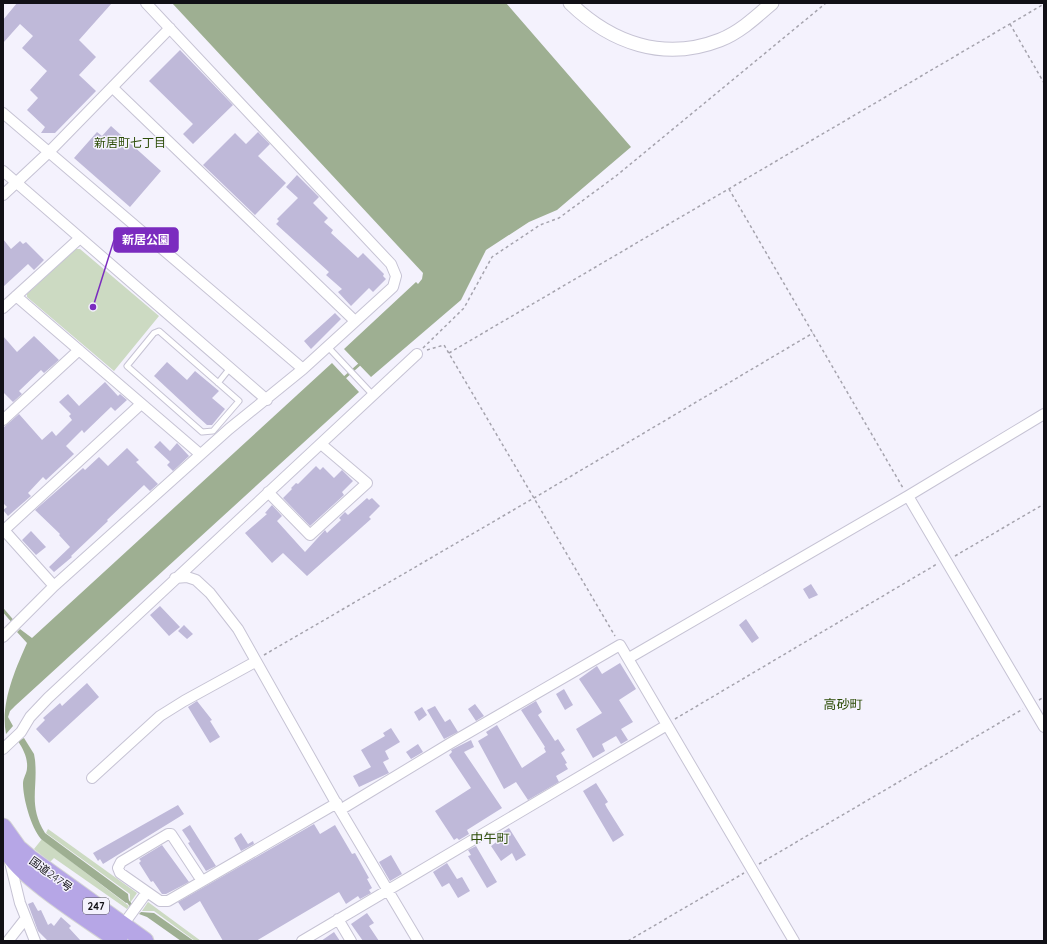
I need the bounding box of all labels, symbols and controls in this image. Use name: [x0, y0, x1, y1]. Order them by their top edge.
district label: 新居町七丁目: [94, 135, 166, 150]
callout: 新居公園: [114, 228, 178, 252]
text: 新居公園: [122, 232, 170, 247]
district label: 高砂町: [823, 696, 863, 712]
district label: 中午町: [470, 830, 510, 846]
street label: 国道247号: [27, 854, 75, 894]
road number: 247: [83, 898, 109, 914]

